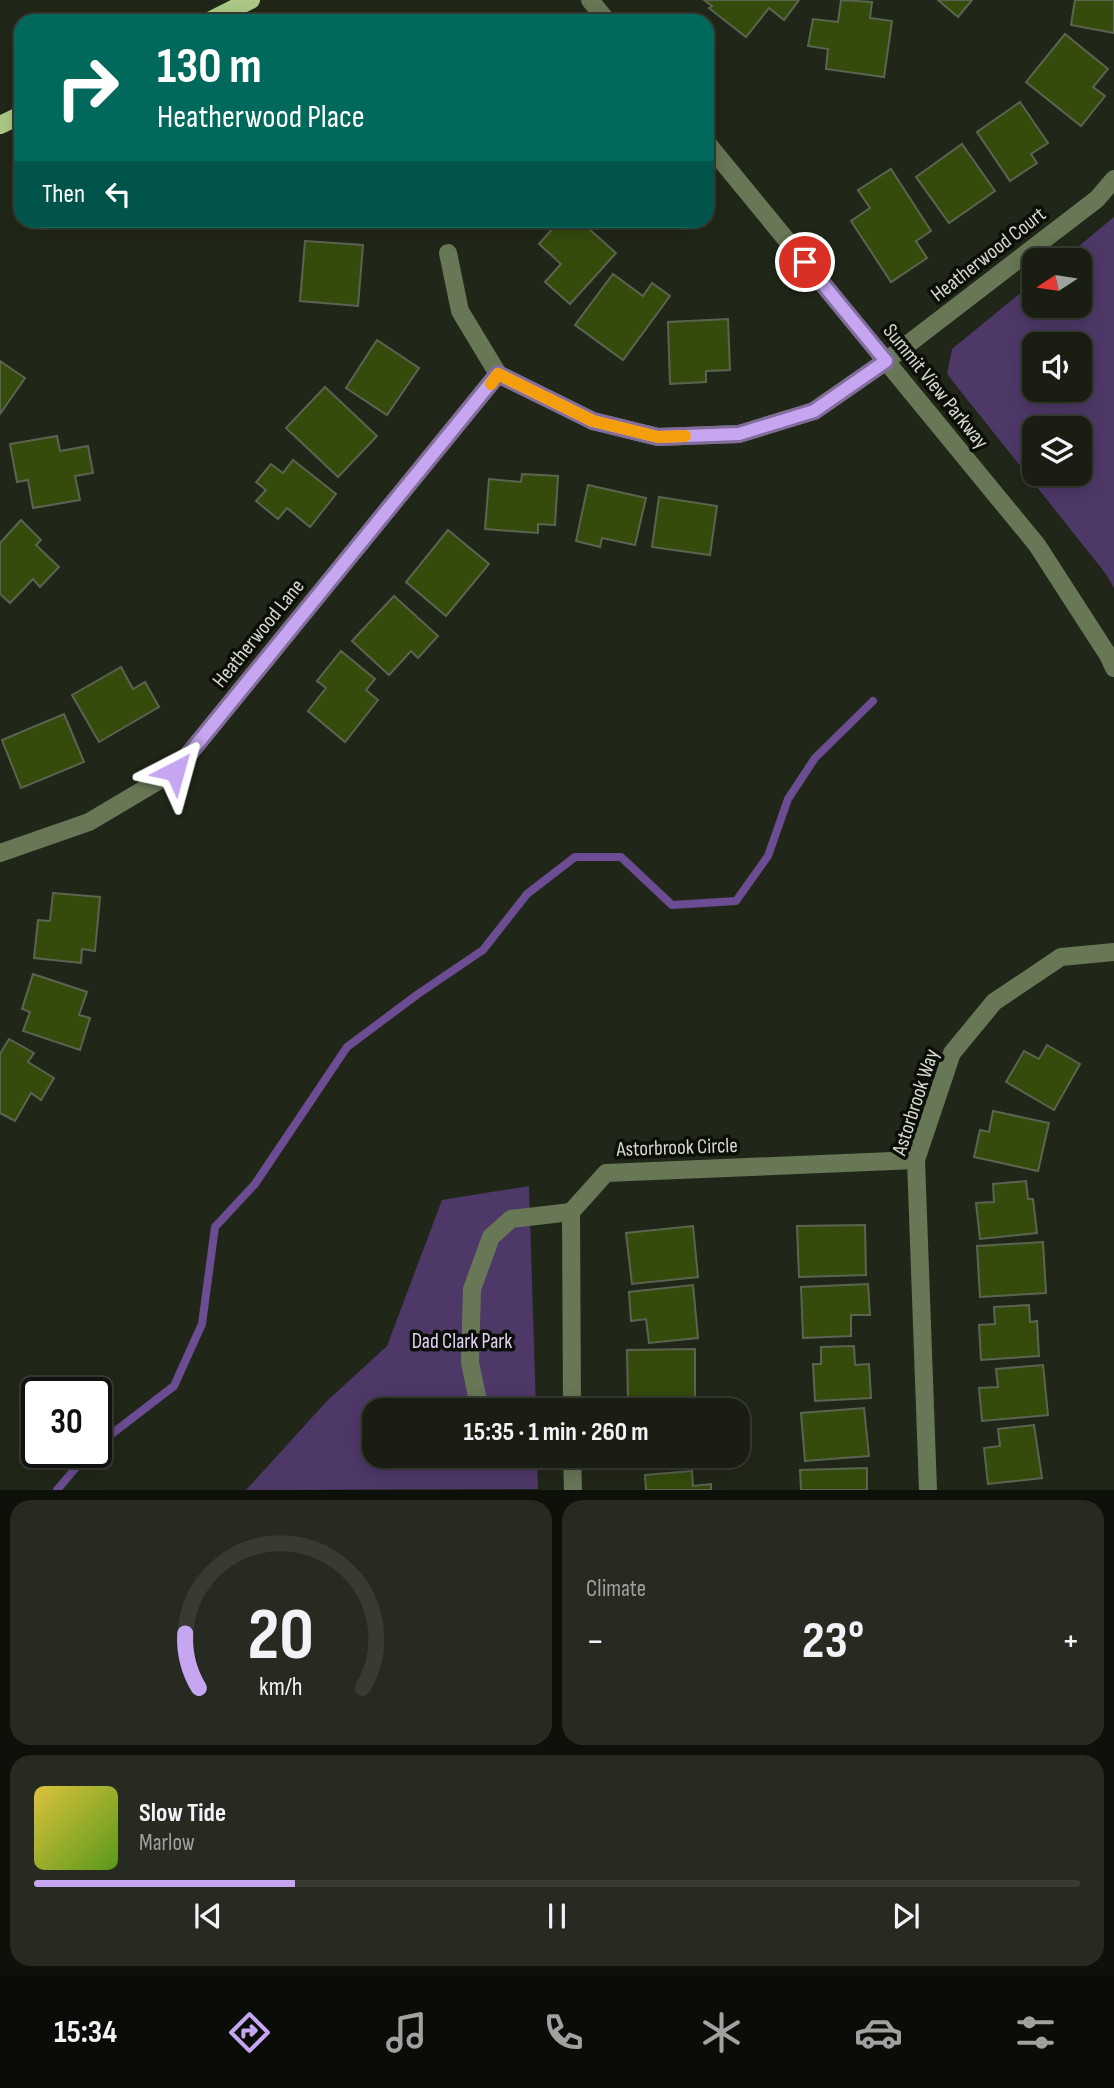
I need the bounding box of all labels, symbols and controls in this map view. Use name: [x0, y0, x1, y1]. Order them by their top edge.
text: 130 m: [157, 38, 262, 97]
icon: right: [42, 42, 133, 133]
text: Heatherwood Place: [157, 98, 365, 137]
icon: left: [99, 175, 137, 213]
text: Then: [42, 179, 85, 210]
street label: Heatherwood Court: [926, 202, 1051, 307]
pin: [775, 232, 835, 292]
icon: arrive: [786, 243, 824, 281]
north arrow: [1022, 248, 1092, 318]
map controls: [1022, 248, 1092, 486]
street label: Summit View Parkway: [878, 319, 994, 454]
button: sound: [1022, 332, 1092, 402]
button: layers: [1022, 416, 1092, 486]
street label: Heatherwood Lane: [207, 574, 310, 692]
position arrow: [138, 734, 212, 808]
street label: Astorbrook Way: [886, 1046, 944, 1159]
street label: Astorbrook Circle: [615, 1133, 738, 1162]
park label: Dad Clark Park: [412, 1329, 512, 1354]
speed limit sign: 30: [21, 1377, 112, 1468]
text: 15:35 · 1 min · 260 m: [464, 1417, 648, 1448]
text: Climate: [586, 1575, 646, 1603]
text: 20: [248, 1593, 314, 1681]
text: 23°: [802, 1610, 864, 1673]
text: −: [586, 1619, 605, 1664]
text: +: [1061, 1619, 1080, 1664]
text: km/h: [259, 1672, 303, 1703]
text: Slow Tide: [139, 1798, 226, 1829]
text: Marlow: [139, 1829, 195, 1857]
icon: previous: [189, 1897, 227, 1935]
icon: pause: [538, 1897, 576, 1935]
icon: next: [887, 1897, 925, 1935]
icon: directions: [225, 2008, 274, 2057]
icon: music: [382, 2008, 431, 2057]
icon: phone: [539, 2008, 588, 2057]
icon: climate: [697, 2008, 746, 2057]
icon: car: [854, 2008, 903, 2057]
icon: filters: [1011, 2008, 1060, 2057]
text: 15:34: [54, 2013, 117, 2052]

